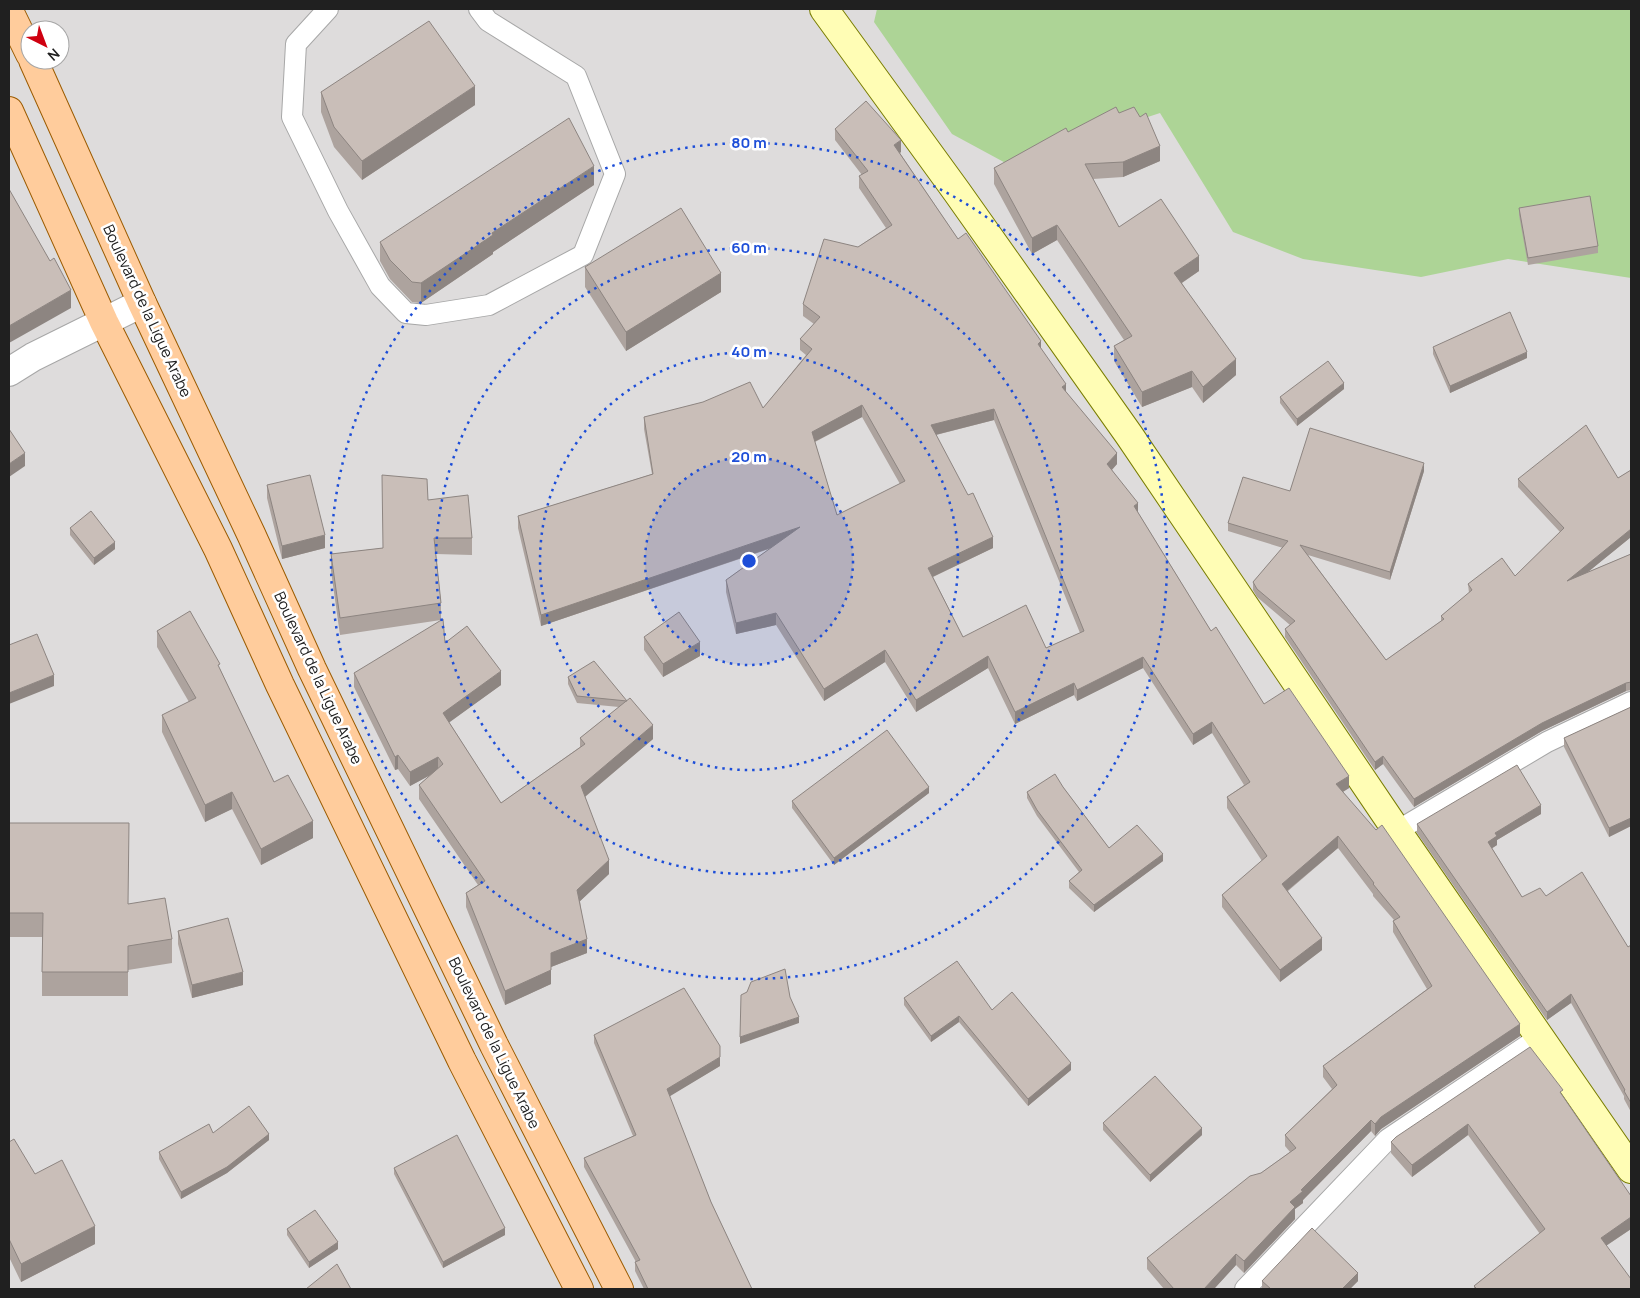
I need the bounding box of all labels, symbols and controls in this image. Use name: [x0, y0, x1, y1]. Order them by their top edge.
north arrow: [20, 20, 70, 70]
text: N: [44, 45, 64, 65]
text: 80 m: [731, 132, 767, 153]
street label: Boulevard de la Ligue Arabe: [98, 221, 197, 401]
text: 60 m: [731, 237, 767, 258]
text: 40 m: [731, 341, 767, 362]
text: 20 m: [731, 446, 767, 467]
centre of rings: [740, 552, 758, 570]
street label: Boulevard de la Ligue Arabe: [269, 588, 368, 768]
street label: Boulevard de la Ligue Arabe: [444, 954, 545, 1132]

